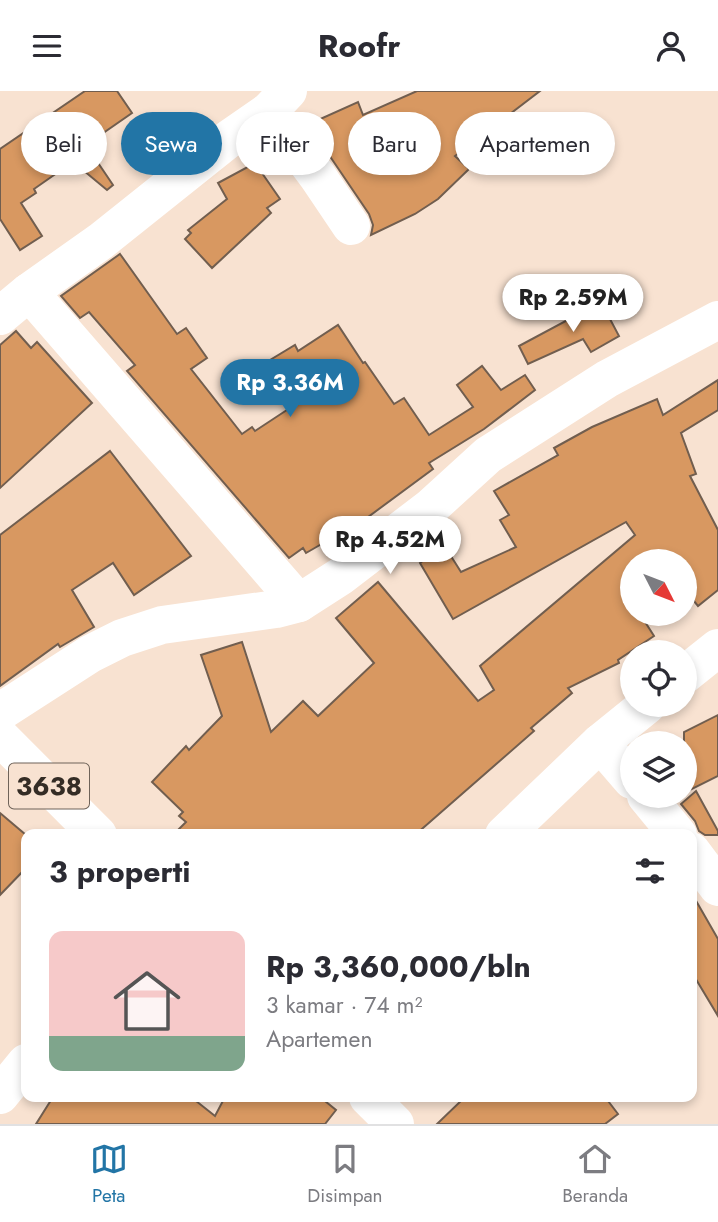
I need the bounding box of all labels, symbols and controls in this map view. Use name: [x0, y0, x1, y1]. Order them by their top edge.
text: Roofr: [318, 23, 400, 69]
icon: menu: [28, 27, 66, 65]
icon: person: [652, 27, 690, 65]
chip: Beli: [21, 112, 107, 175]
chip: Sewa: [121, 112, 222, 175]
chip: Filter: [236, 112, 334, 175]
chip: Baru: [348, 112, 441, 175]
chip: Apartemen: [455, 112, 615, 175]
pin: Rp 2.59M: [501, 275, 645, 334]
text: Rp 2.59M: [518, 280, 628, 314]
pin: Rp 3.36M: [218, 359, 362, 419]
text: Rp 3.36M: [236, 365, 344, 399]
pin: Rp 4.52M: [318, 517, 462, 576]
text: Rp 4.52M: [335, 522, 445, 556]
north arrow: [620, 549, 696, 627]
map controls: [620, 549, 697, 808]
button: locate: [620, 640, 697, 717]
button: layers: [620, 731, 697, 808]
road number: 3638: [9, 764, 89, 809]
text: 3 properti: [49, 850, 191, 893]
icon: filters: [631, 852, 669, 890]
text: Rp 3,360,000/bln: [266, 945, 531, 988]
icon: home: [105, 959, 189, 1043]
text: 3 kamar · 74 m²: [266, 988, 423, 1022]
text: Apartemen: [266, 1022, 372, 1056]
tab: Peta: [90, 1140, 128, 1209]
tab: Disimpan: [307, 1140, 383, 1209]
tab: Beranda: [562, 1140, 628, 1209]

